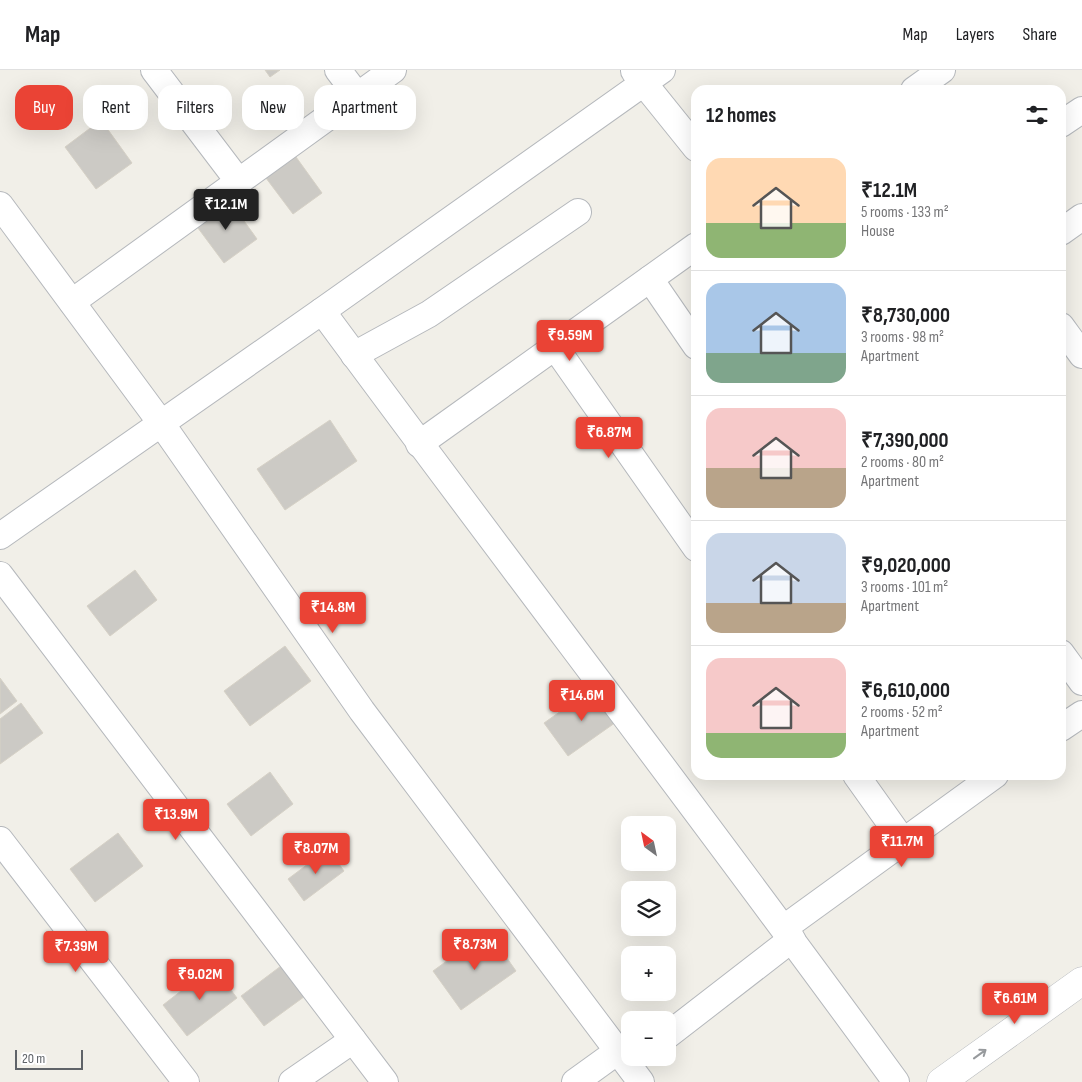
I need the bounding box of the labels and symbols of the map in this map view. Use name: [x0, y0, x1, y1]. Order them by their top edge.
pin: ₹12.1M: [185, 189, 267, 231]
pin: ₹9.59M: [529, 320, 611, 362]
pin: ₹6.87M: [568, 416, 650, 459]
pin: ₹14.8M: [292, 592, 374, 634]
pin: ₹14.6M: [541, 680, 623, 722]
pin: ₹13.9M: [135, 798, 217, 841]
north arrow: [621, 816, 676, 871]
pin: ₹11.7M: [861, 826, 943, 868]
pin: ₹8.07M: [275, 832, 357, 875]
pin: ₹8.73M: [434, 928, 516, 971]
pin: ₹7.39M: [35, 930, 117, 973]
pin: ₹9.02M: [159, 958, 241, 1001]
pin: ₹6.61M: [974, 982, 1056, 1025]
scale bar: [15, 1047, 82, 1070]
one-way arrow: [973, 1049, 987, 1059]

